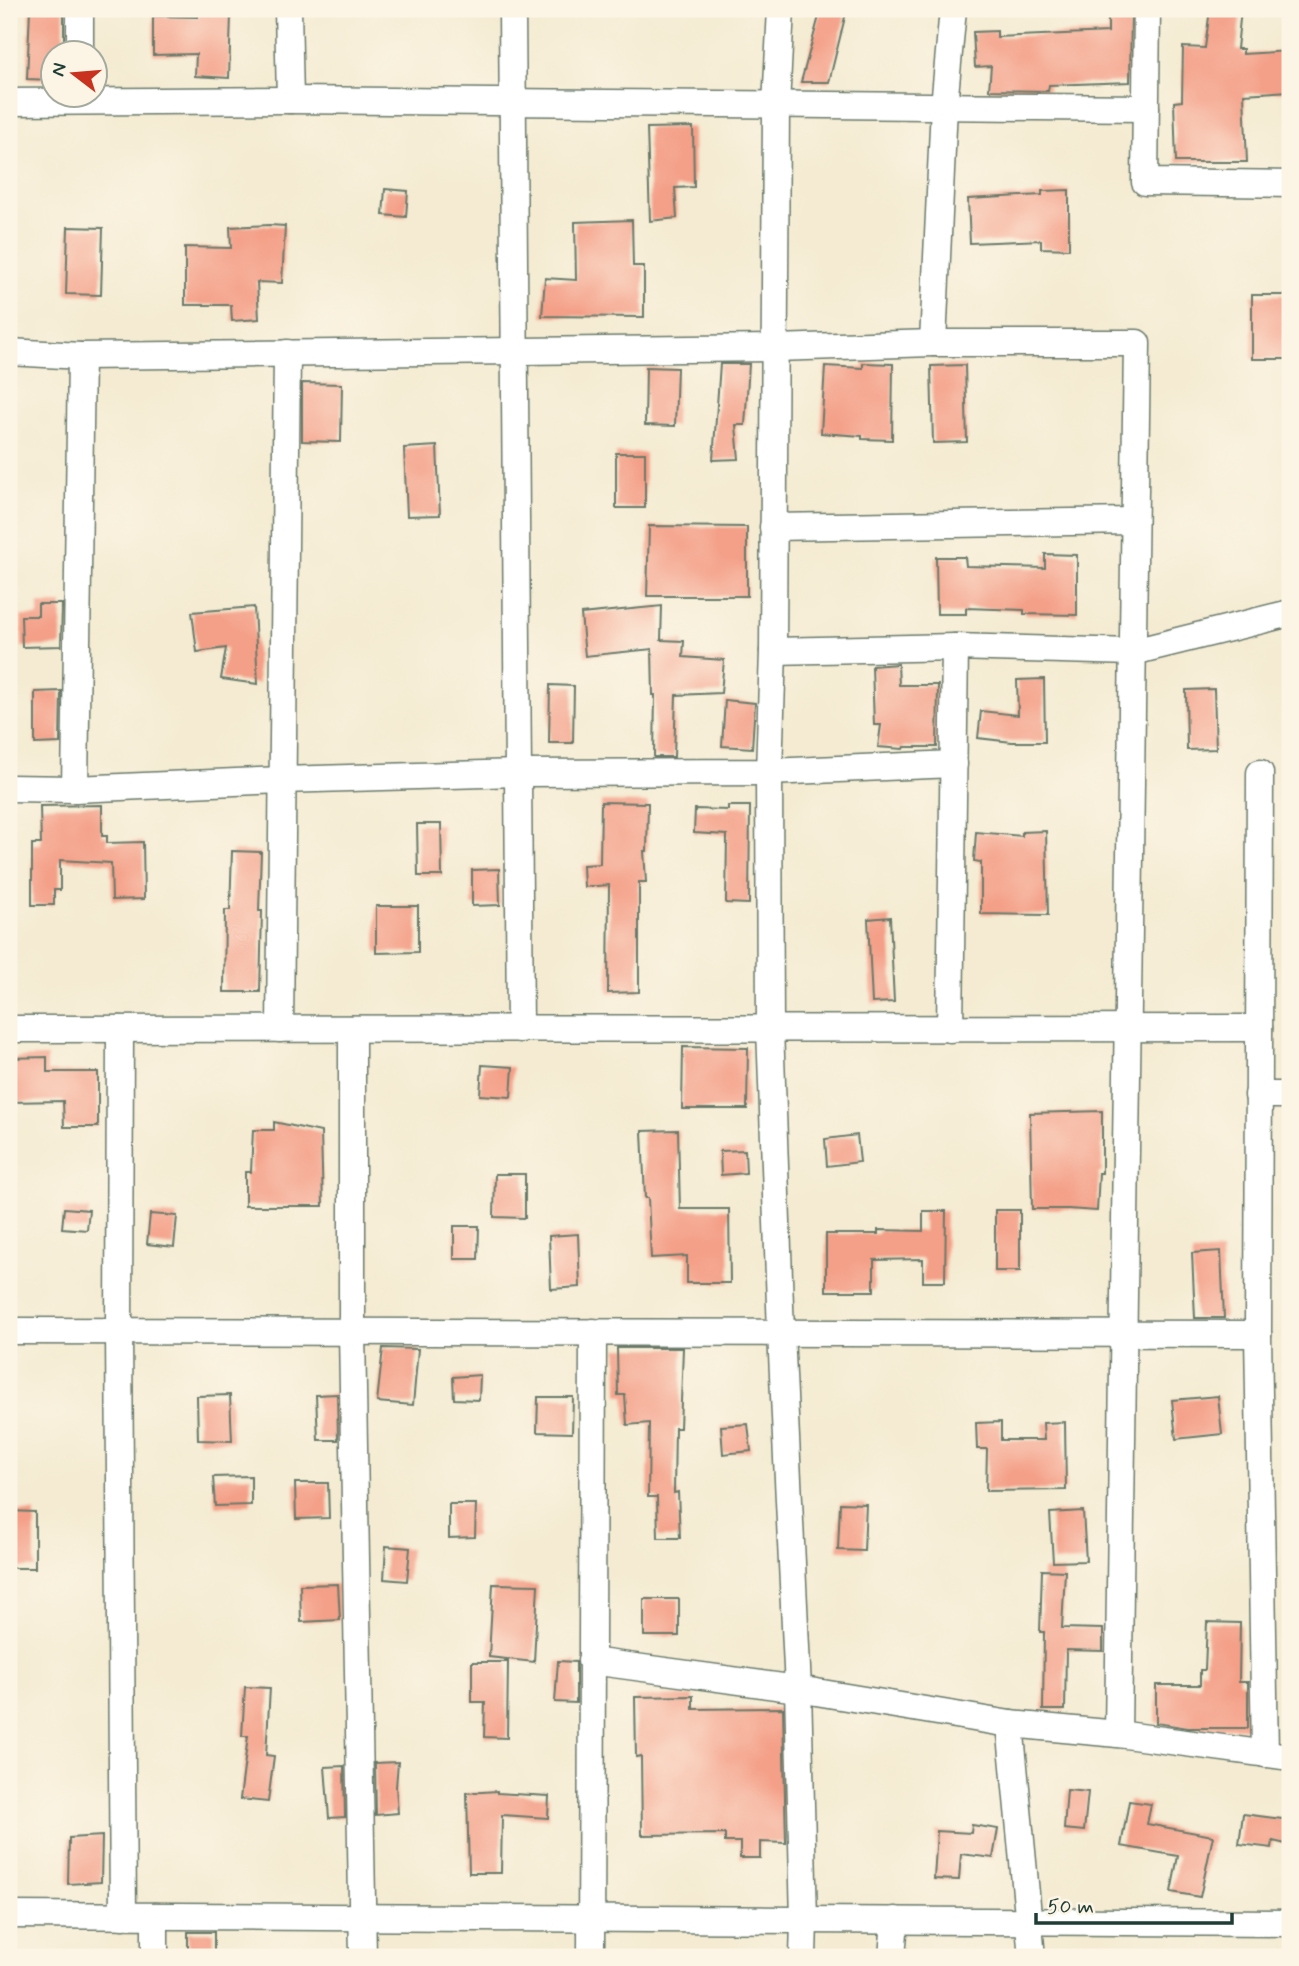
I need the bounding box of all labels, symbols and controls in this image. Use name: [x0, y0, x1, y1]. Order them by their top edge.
north arrow: [38, 38, 108, 108]
text: N: [45, 60, 73, 79]
scale bar: [1036, 1882, 1232, 1926]
text: 50 m: [1047, 1893, 1094, 1921]

